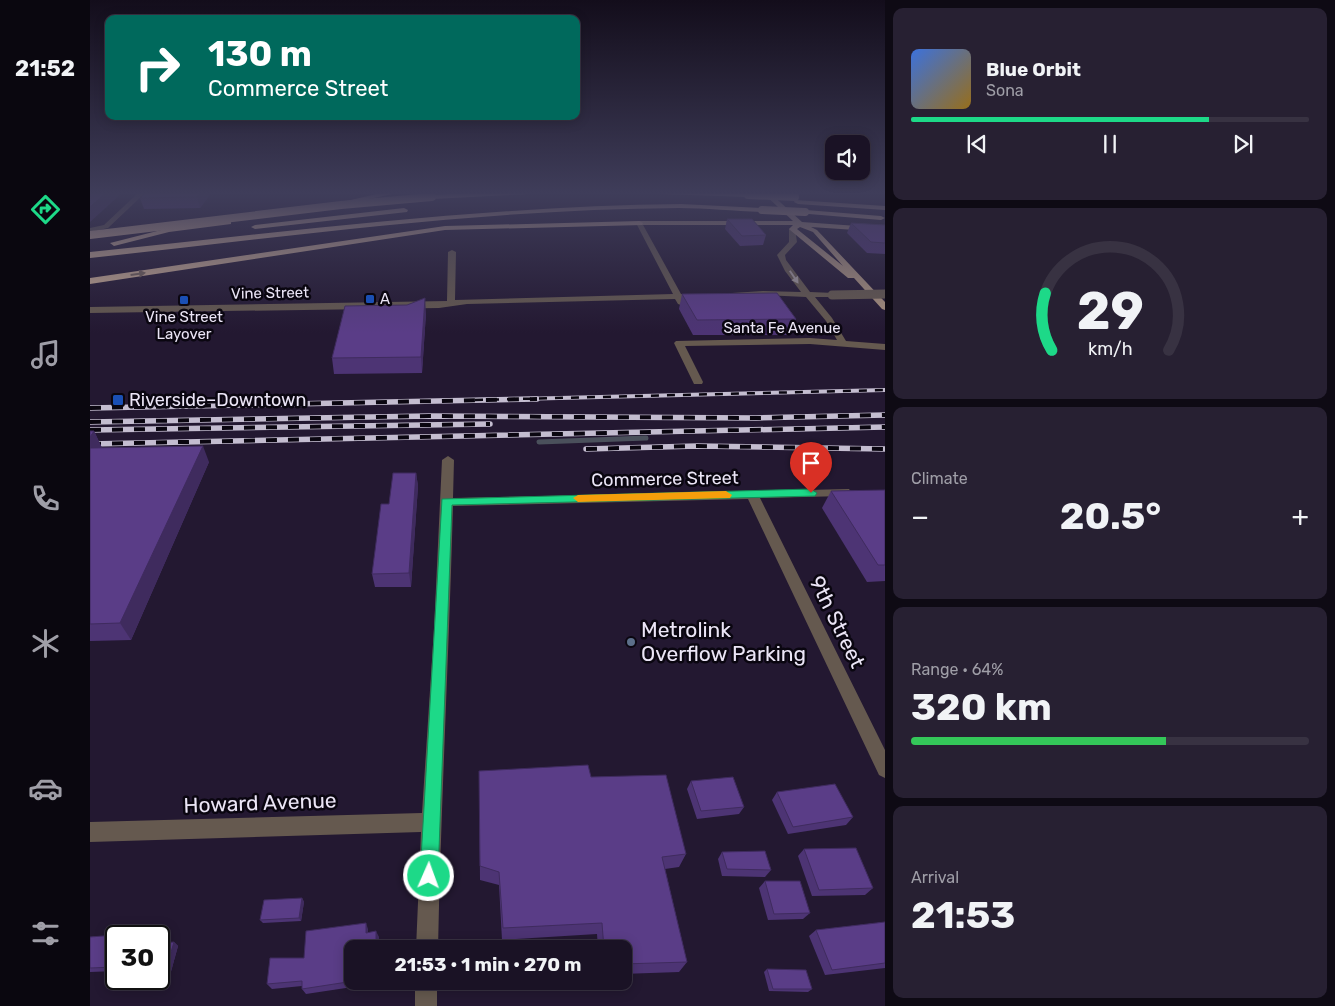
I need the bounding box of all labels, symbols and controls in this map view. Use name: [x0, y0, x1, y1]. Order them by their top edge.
text: 130 m: [208, 33, 312, 75]
icon: right: [125, 35, 190, 100]
text: 21:52: [15, 55, 75, 82]
text: Blue Orbit: [986, 58, 1081, 81]
text: Commerce Street: [208, 75, 388, 102]
text: Sona: [986, 81, 1024, 100]
icon: previous: [963, 130, 991, 158]
icon: pause: [1096, 130, 1124, 158]
icon: next: [1229, 130, 1257, 158]
map controls: [825, 135, 870, 180]
button: sound: [825, 135, 870, 180]
icon: directions: [28, 192, 63, 227]
one-way arrow: [131, 269, 147, 277]
one-way arrow: [789, 271, 799, 284]
text: 29: [1076, 280, 1144, 342]
street label: Vine Street: [231, 283, 309, 303]
place label: A: [380, 290, 390, 308]
marker: A: [364, 293, 376, 305]
marker: Vine Street Layover: [178, 294, 190, 306]
place label: Vine Street Layover: [145, 308, 223, 343]
street label: Santa Fe Avenue: [723, 319, 841, 337]
icon: music: [28, 337, 63, 372]
text: km/h: [1088, 338, 1132, 359]
place label: Riverside–Downtown: [129, 389, 306, 411]
marker: Riverside–Downtown: [111, 393, 125, 407]
pin: [790, 442, 832, 493]
icon: arrive: [797, 449, 825, 477]
street label: Commerce Street: [591, 467, 739, 491]
text: Climate: [911, 469, 968, 488]
icon: phone: [28, 481, 63, 516]
text: 20.5°: [1060, 493, 1161, 539]
text: −: [911, 500, 929, 533]
text: +: [1292, 500, 1309, 533]
street label: 9th Street: [804, 572, 870, 672]
place label: Metrolink Overflow Parking: [641, 617, 806, 666]
icon: climate: [28, 626, 63, 661]
marker: Metrolink Overflow Parking: [625, 636, 637, 648]
text: Range · 64%: [911, 660, 1003, 679]
text: 320 km: [911, 684, 1052, 730]
icon: car: [28, 771, 63, 806]
street label: Howard Avenue: [183, 787, 337, 818]
position arrow: [402, 849, 454, 901]
text: Arrival: [911, 868, 959, 887]
text: 21:53: [911, 892, 1015, 938]
icon: filters: [28, 916, 63, 951]
speed limit sign: 30: [105, 925, 170, 990]
text: 21:53 · 1 min · 270 m: [394, 953, 582, 976]

